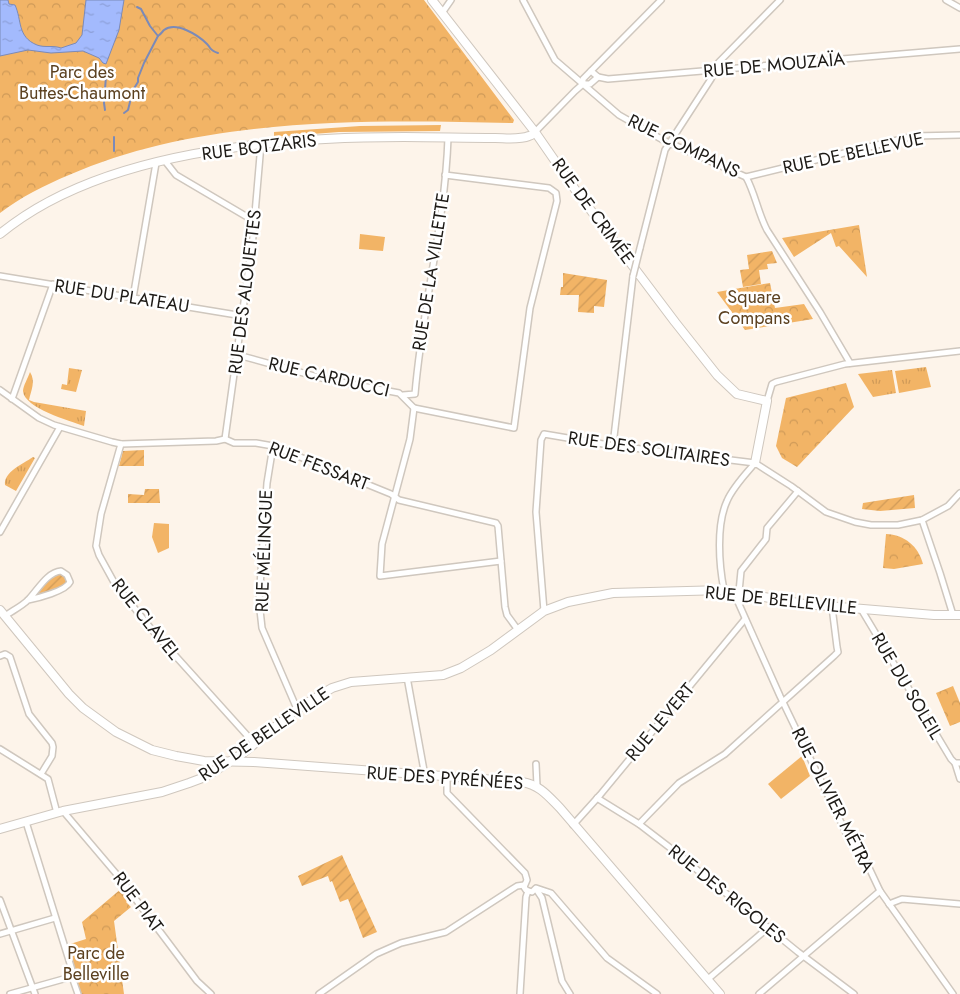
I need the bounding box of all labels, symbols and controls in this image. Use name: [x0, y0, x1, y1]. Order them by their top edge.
street label: RUE DE MOUZAÏA: [702, 46, 846, 84]
park label: Parc des Buttes-Chaumont: [19, 59, 146, 106]
street label: RUE COMPANS: [623, 108, 745, 185]
street label: RUE DE BELLEVUE: [780, 125, 926, 181]
street label: RUE BOTZARIS: [200, 127, 318, 167]
street label: RUE DE CRIMÉE: [546, 153, 640, 269]
street label: RUE DE LA VILLETTE: [406, 191, 456, 353]
street label: RUE DES ALOUETTES: [222, 208, 268, 376]
street label: RUE DU PLATEAU: [53, 273, 191, 319]
park label: Square Compans: [718, 284, 790, 331]
street label: RUE CARDUCCI: [266, 350, 392, 404]
street label: RUE DES SOLITAIRES: [566, 425, 732, 473]
street label: RUE FESSART: [265, 435, 374, 497]
street label: RUE MÉLINGUE: [249, 489, 279, 613]
street label: RUE CLAVEL: [105, 573, 187, 665]
street label: RUE DE BELLEVILLE: [704, 579, 858, 621]
street label: RUE DU SOLEIL: [865, 628, 949, 744]
street label: RUE LEVERT: [620, 677, 701, 767]
street label: RUE DE BELLEVILLE: [193, 681, 335, 787]
street label: RUE OLIVIER MÉTRA: [785, 723, 881, 877]
street label: RUE DES PYRÉNÉES: [366, 760, 524, 796]
street label: RUE DES RIGOLES: [663, 838, 791, 950]
street label: RUE PIAT: [107, 866, 170, 938]
park label: Parc de Belleville: [63, 940, 129, 987]

